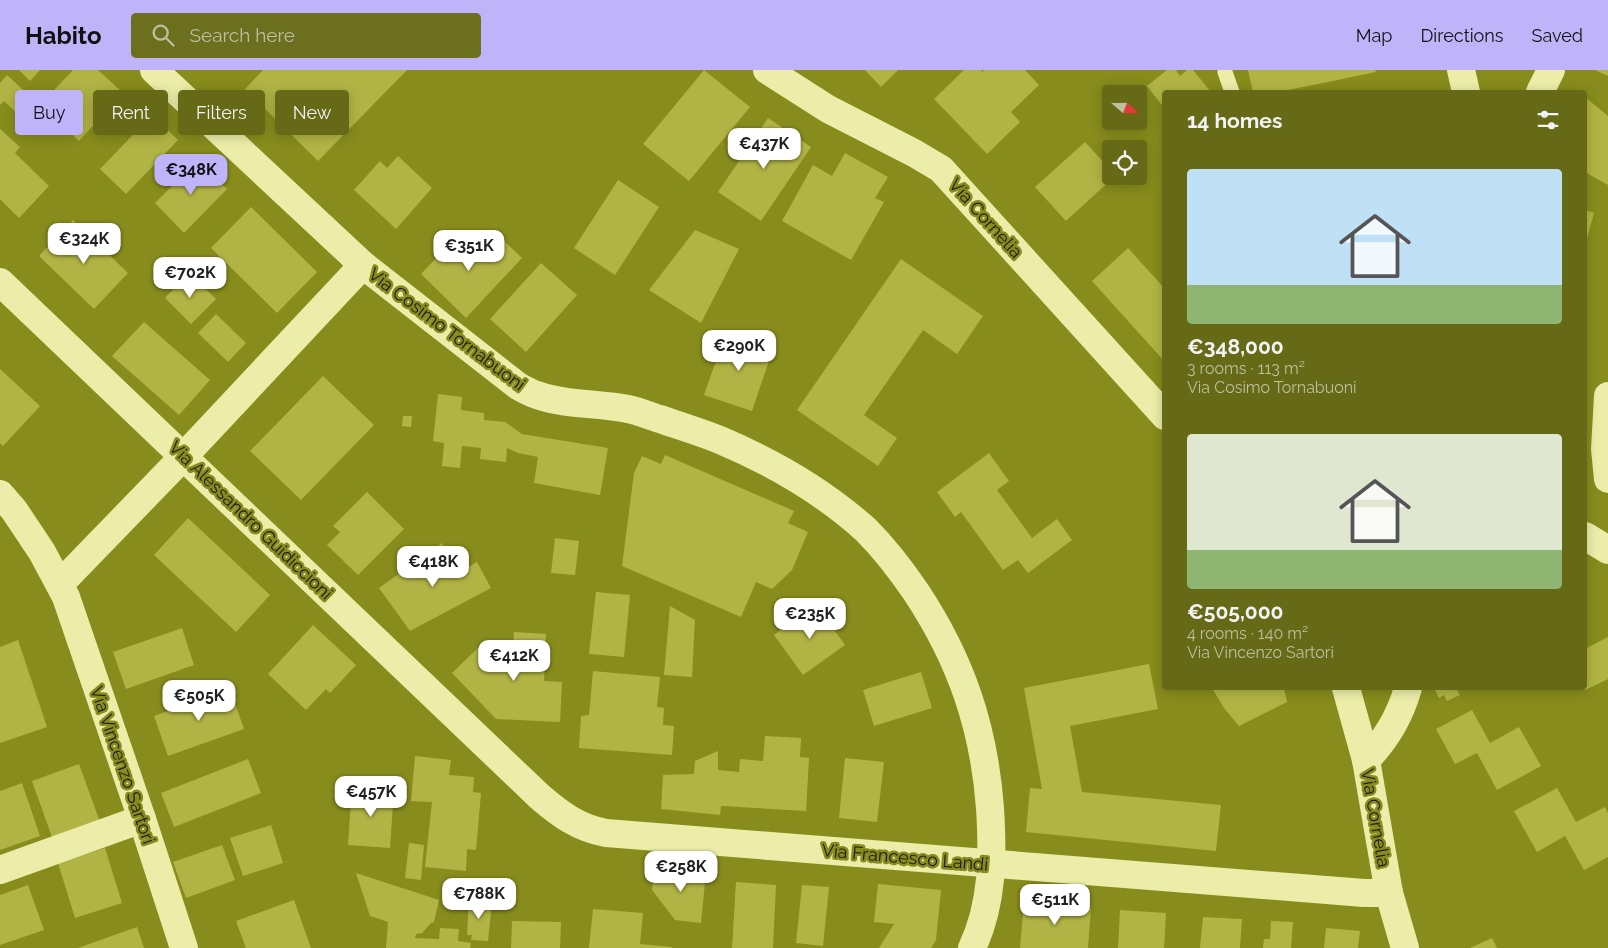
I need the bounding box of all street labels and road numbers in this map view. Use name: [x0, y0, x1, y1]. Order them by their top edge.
street label: Via Cornelia: [945, 174, 1027, 262]
street label: Via Cosimo Tornabuoni: [365, 263, 529, 395]
street label: Via Alessandro Guidiccioni: [165, 436, 337, 604]
street label: Via Vincenzo Sartori: [86, 683, 160, 847]
street label: Via Cornelia: [1357, 767, 1395, 869]
street label: Via Francesco Landi: [821, 839, 989, 875]

